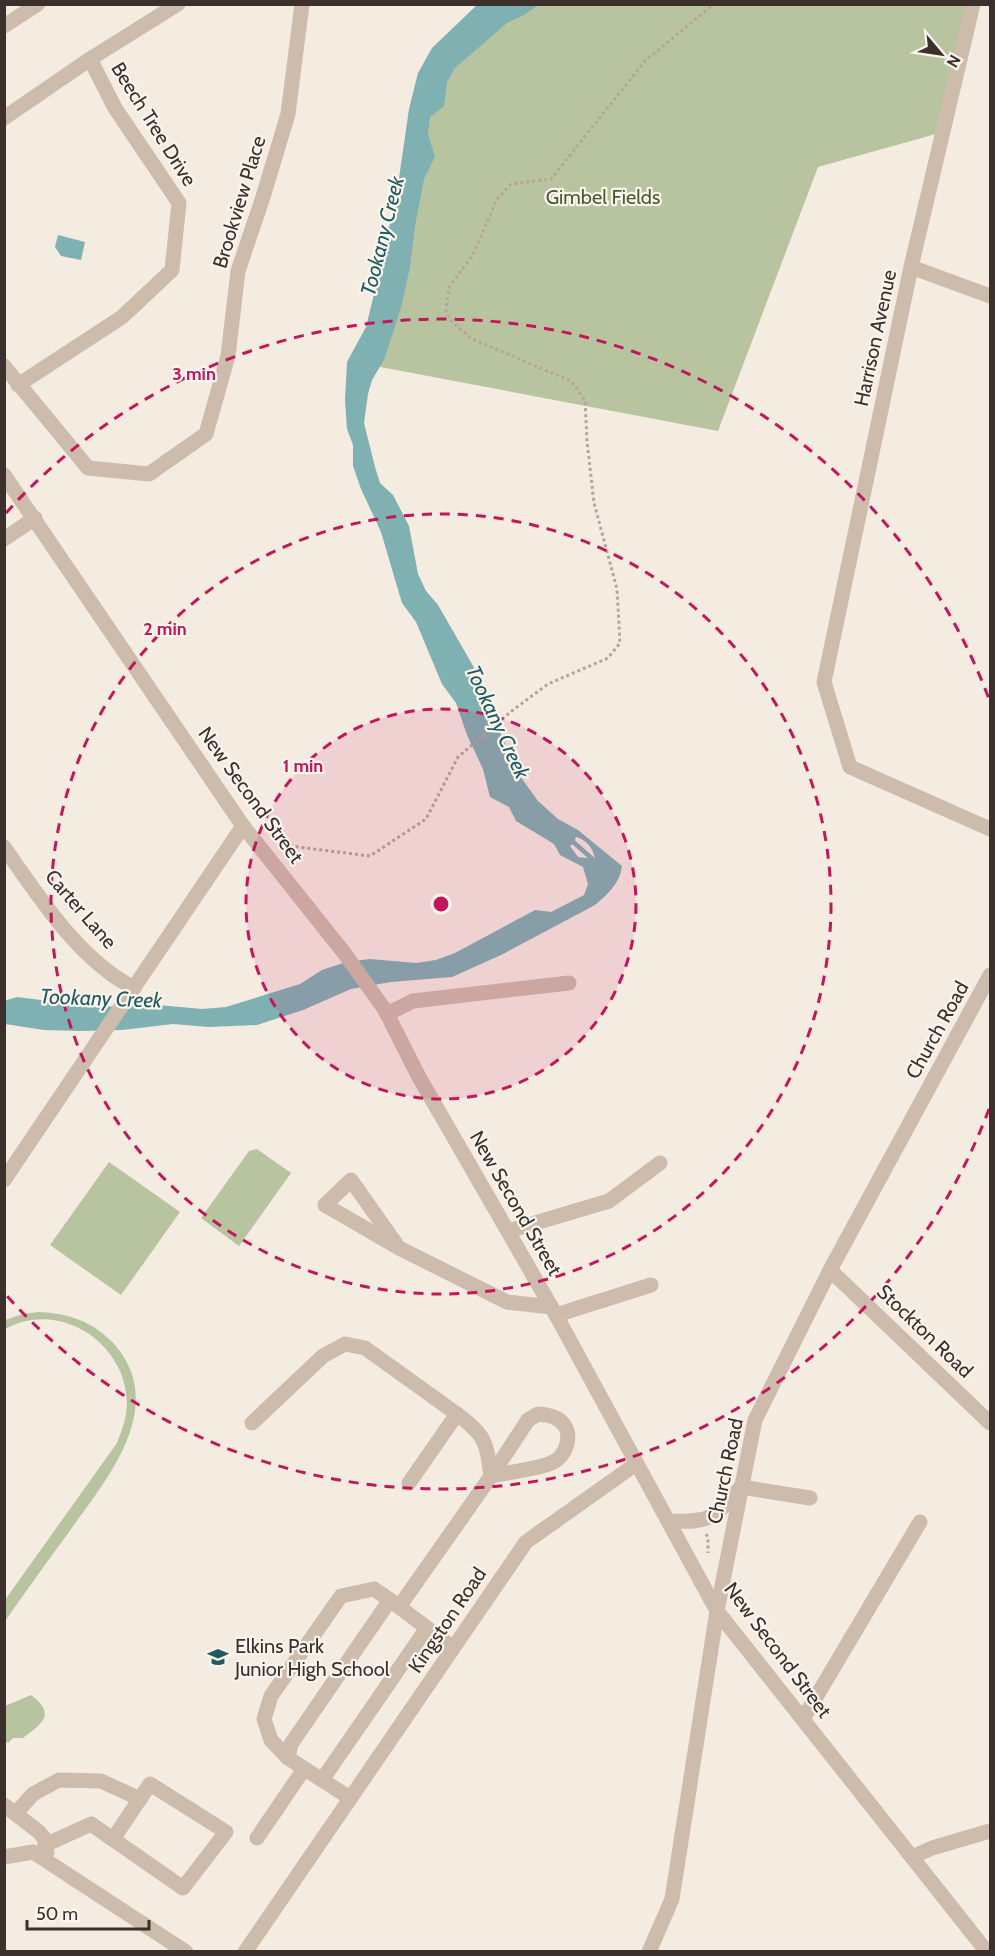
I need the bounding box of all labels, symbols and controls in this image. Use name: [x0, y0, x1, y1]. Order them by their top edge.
north arrow: [911, 24, 971, 84]
text: N: [943, 51, 965, 71]
street label: Beech Tree Drive: [106, 58, 202, 190]
street label: Brookview Place: [207, 133, 271, 271]
water label: Tookany Creek: [355, 173, 409, 298]
park label: Gimbel Fields: [546, 185, 660, 209]
street label: Harrison Avenue: [849, 268, 901, 408]
text: 3 min: [172, 363, 216, 385]
text: 2 min: [143, 618, 187, 640]
water label: Tookany Creek: [461, 661, 536, 784]
street label: New Second Street: [193, 722, 309, 868]
text: 1 min: [283, 755, 323, 777]
street label: Carter Lane: [40, 865, 122, 953]
centre of rings: [431, 894, 451, 914]
street label: Church Road: [900, 977, 974, 1083]
water label: Tookany Creek: [40, 983, 163, 1013]
street label: New Second Street: [465, 1126, 567, 1280]
street label: Stockton Road: [872, 1279, 978, 1383]
street label: Church Road: [702, 1416, 748, 1526]
street label: Kingston Road: [403, 1563, 491, 1677]
street label: New Second Street: [719, 1578, 837, 1723]
place label: Elkins Park Junior High School: [234, 1634, 390, 1681]
school or university icon: Elkins Park Junior High School: [206, 1645, 230, 1669]
scale bar: [27, 1893, 148, 1931]
text: 50 m: [36, 1903, 78, 1925]

